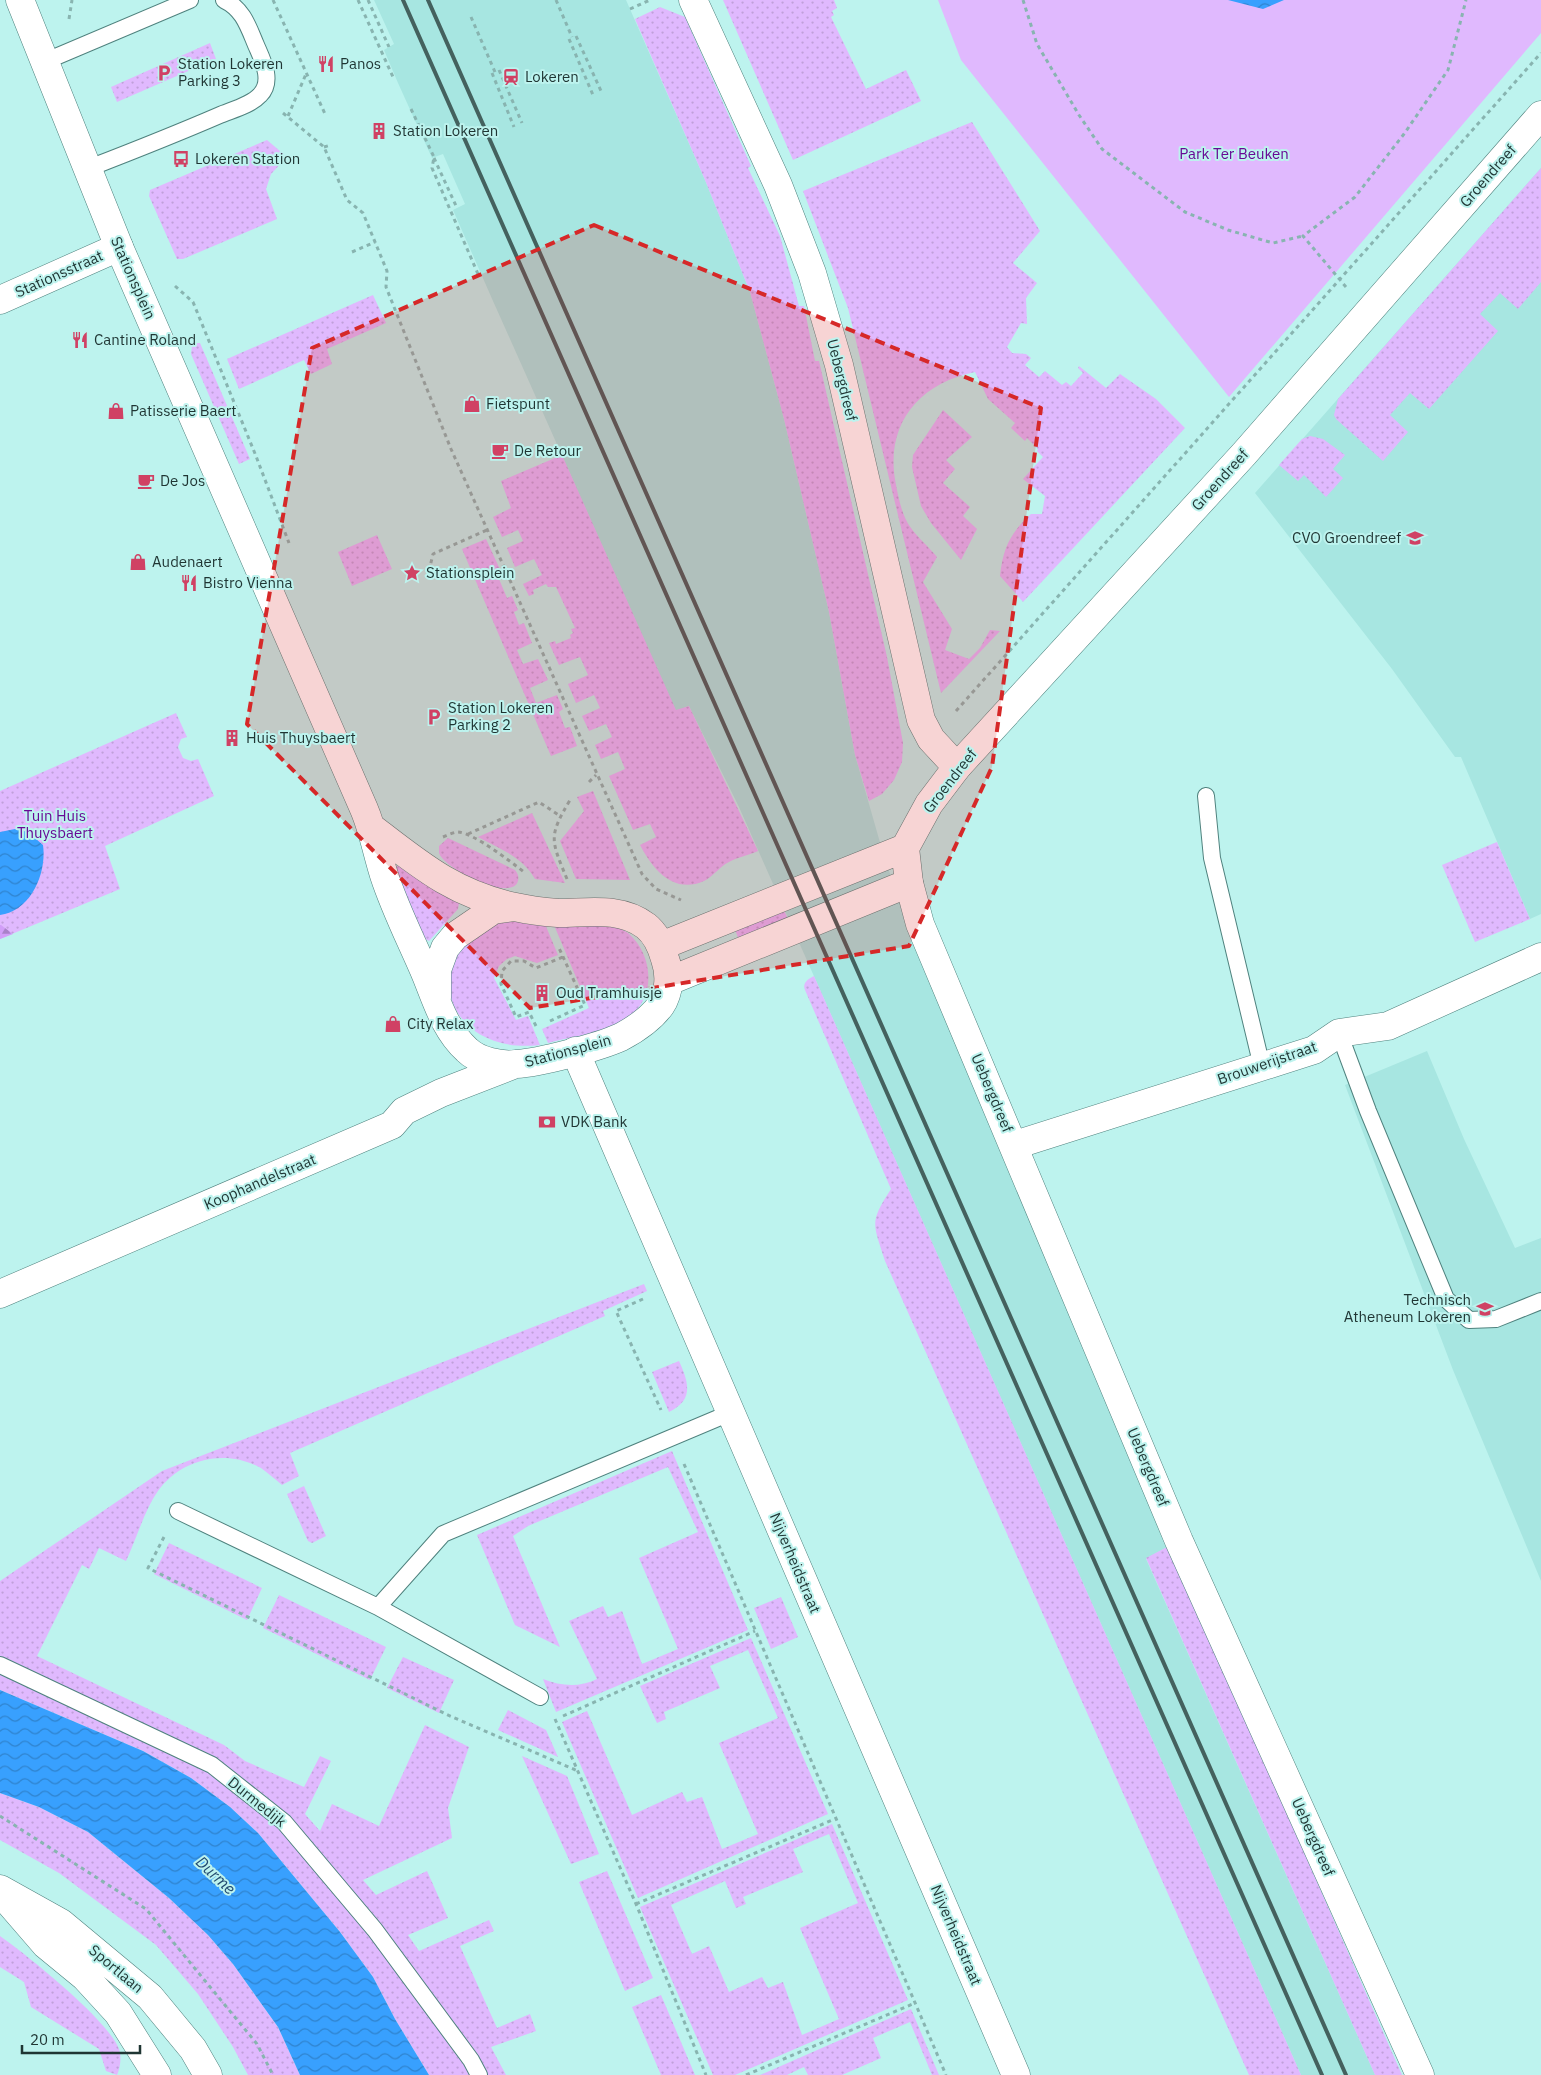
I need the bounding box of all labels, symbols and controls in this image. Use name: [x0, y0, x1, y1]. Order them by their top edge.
place label: Station Lokeren Parking 3: [178, 54, 283, 90]
restaurant icon: Panos: [316, 54, 336, 74]
place label: Panos: [340, 54, 381, 73]
parking icon: Station Lokeren Parking 3: [154, 63, 174, 83]
station icon: Lokeren: [501, 67, 521, 87]
place label: Lokeren: [525, 67, 579, 86]
building icon: Station Lokeren: [369, 121, 389, 141]
place label: Station Lokeren: [393, 121, 498, 140]
street label: Groendreef: [1455, 140, 1520, 211]
park label: Park Ter Beuken: [1179, 144, 1289, 163]
bus stop icon: Lokeren Station: [171, 149, 191, 169]
place label: Lokeren Station: [195, 149, 300, 168]
street label: Stationsplein: [107, 234, 160, 322]
street label: Stationsstraat: [12, 246, 106, 301]
restaurant icon: Cantine Roland: [70, 330, 90, 350]
place label: Cantine Roland: [94, 330, 196, 349]
street label: Uebergdreef: [823, 337, 862, 423]
shop icon: Fietspunt: [462, 394, 482, 414]
place label: Fietspunt: [486, 394, 550, 413]
shop icon: Patisserie Baert: [106, 401, 126, 421]
place label: Patisserie Baert: [130, 401, 237, 420]
cafe icon: De Retour: [490, 441, 510, 461]
place label: De Retour: [514, 441, 582, 460]
street label: Groendreef: [1187, 445, 1252, 514]
cafe icon: De Jos: [136, 471, 156, 491]
place label: De Jos: [160, 471, 205, 490]
place label: CVO Groendreef: [1292, 528, 1401, 547]
school or university icon: CVO Groendreef: [1405, 528, 1425, 548]
shop icon: Audenaert: [128, 552, 148, 572]
place label: Audenaert: [152, 552, 223, 571]
place icon: Stationsplein: [402, 563, 422, 583]
place label: Stationsplein: [426, 563, 515, 582]
restaurant icon: Bistro Vienna: [179, 573, 199, 593]
place label: Bistro Vienna: [203, 573, 293, 592]
place label: Station Lokeren Parking 2: [448, 698, 553, 734]
parking icon: Station Lokeren Parking 2: [424, 707, 444, 727]
building icon: Huis Thuysbaert: [222, 728, 242, 748]
place label: Huis Thuysbaert: [246, 728, 356, 747]
street label: Groendreef: [919, 745, 981, 817]
park label: Tuin Huis Thuysbaert: [17, 806, 93, 842]
building icon: Oud Tramhuisje: [532, 983, 552, 1003]
place label: Oud Tramhuisje: [556, 983, 662, 1002]
shop icon: City Relax: [383, 1014, 403, 1034]
place label: City Relax: [407, 1014, 474, 1033]
street label: Stationsplein: [523, 1030, 613, 1071]
street label: Brouwerijstraat: [1215, 1037, 1319, 1088]
street label: Uebergdreef: [967, 1051, 1018, 1135]
bank icon: VDK Bank: [537, 1112, 557, 1132]
place label: VDK Bank: [561, 1112, 628, 1131]
street label: Koophandelstraat: [201, 1149, 319, 1214]
place label: Technisch Atheneum Lokeren: [1344, 1290, 1471, 1326]
school or university icon: Technisch Atheneum Lokeren: [1475, 1299, 1495, 1319]
street label: Uebergdreef: [1123, 1425, 1174, 1509]
street label: Nijverheidstraat: [766, 1510, 825, 1616]
street label: Durmedijk: [224, 1772, 290, 1831]
street label: Uebergdreef: [1288, 1795, 1339, 1879]
water label: Durme: [192, 1852, 240, 1898]
street label: Nijverheidstraat: [927, 1882, 986, 1988]
street label: Sportlaan: [85, 1940, 147, 1997]
scale bar: [22, 2022, 140, 2054]
text: 20 m: [30, 2030, 65, 2049]

